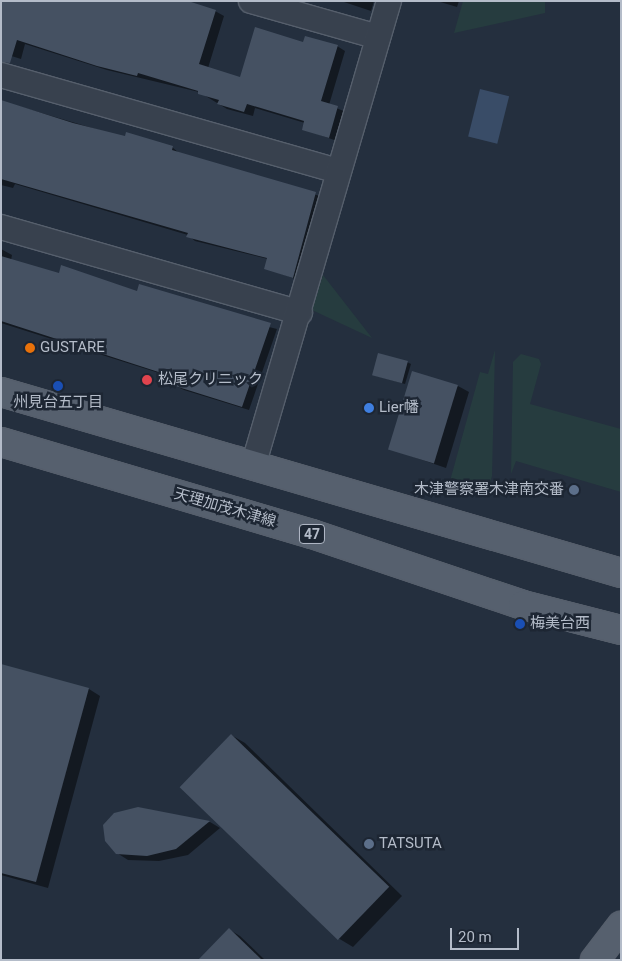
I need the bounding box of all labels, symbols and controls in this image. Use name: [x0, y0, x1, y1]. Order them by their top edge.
place label: GUSTARE: [40, 339, 105, 357]
marker: GUSTARE: [24, 342, 36, 354]
place label: 松尾クリニック: [158, 371, 263, 389]
marker: 松尾クリニック: [140, 373, 154, 387]
marker: 州見台五丁目: [52, 380, 64, 392]
place label: 州見台五丁目: [13, 394, 103, 412]
place label: Lier幡: [379, 399, 419, 417]
marker: Lier幡: [363, 402, 375, 414]
place label: 木津警察署木津南交番: [414, 481, 564, 499]
marker: 木津警察署木津南交番: [568, 484, 580, 496]
street label: 天理加茂木津線: [172, 485, 278, 531]
road number: 47: [298, 522, 326, 546]
place label: 梅美台西: [530, 615, 590, 633]
marker: 梅美台西: [514, 618, 526, 630]
place label: TATSUTA: [379, 835, 442, 853]
marker: TATSUTA: [363, 838, 375, 850]
scale bar: [452, 918, 521, 950]
text: 20 m: [458, 928, 492, 946]

